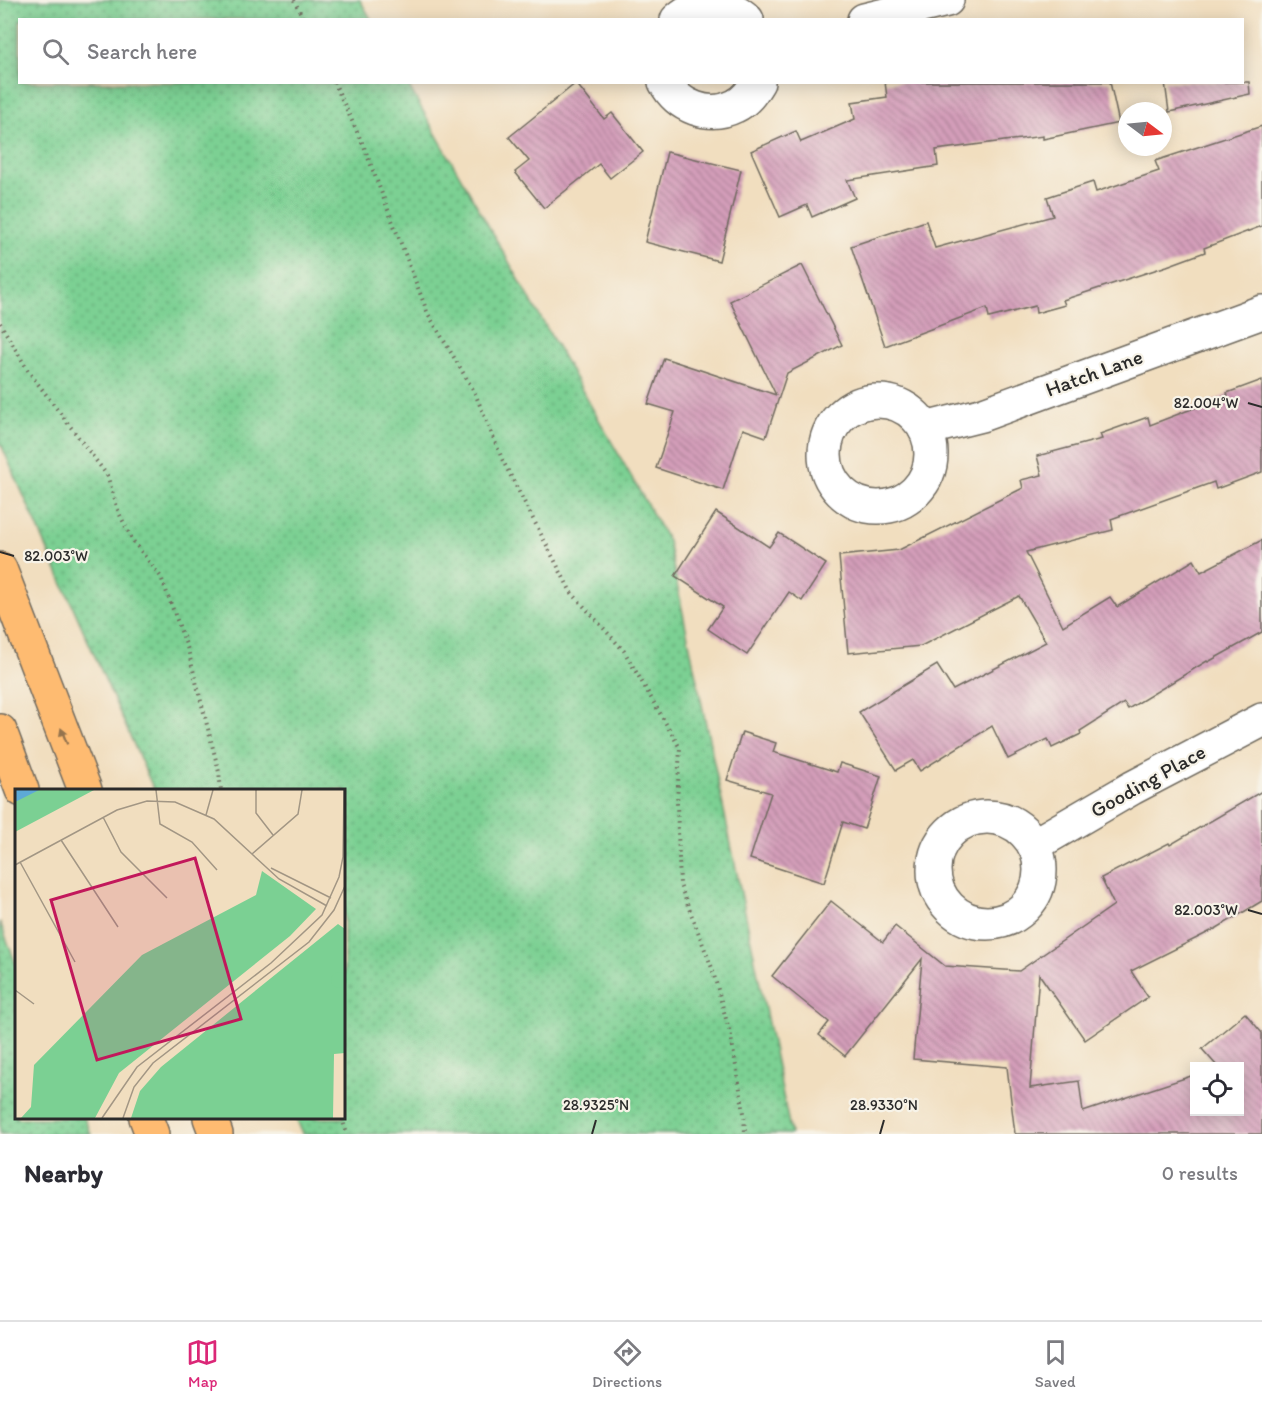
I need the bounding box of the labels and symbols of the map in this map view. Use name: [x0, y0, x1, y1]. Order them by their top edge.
north arrow: [1118, 102, 1172, 156]
street label: Hatch Lane: [1042, 343, 1146, 402]
text: 82.004°W: [1174, 394, 1238, 412]
text: 82.003°W: [24, 547, 88, 565]
one-way arrow: [59, 727, 68, 745]
street label: Gooding Place: [1086, 739, 1210, 823]
inset map: [15, 789, 345, 1119]
text: 82.003°W: [1174, 901, 1238, 919]
text: 28.9325°N: [563, 1096, 629, 1114]
text: 28.9330°N: [850, 1096, 918, 1114]

